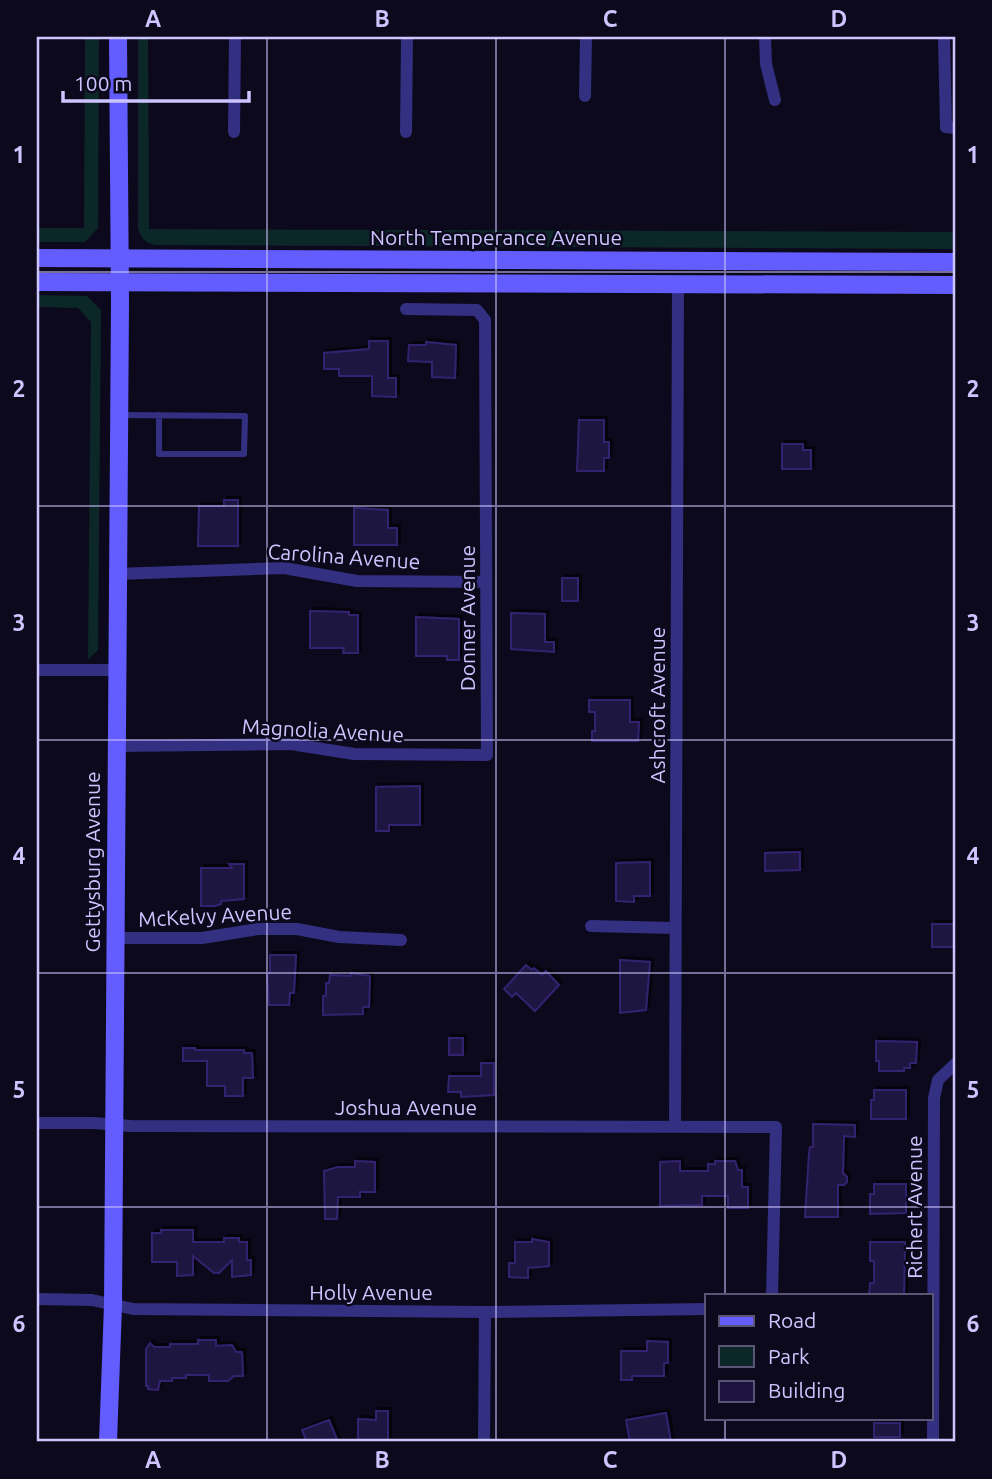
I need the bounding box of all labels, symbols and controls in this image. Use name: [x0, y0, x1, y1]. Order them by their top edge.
text: A: [145, 6, 161, 31]
text: B: [374, 6, 390, 31]
text: C: [603, 6, 618, 31]
text: D: [831, 6, 847, 31]
scale bar: [63, 60, 248, 104]
text: 100 m: [74, 71, 132, 95]
text: 1: [13, 142, 25, 167]
text: 1: [967, 142, 979, 167]
street label: North Temperance Avenue: [370, 225, 622, 249]
text: 2: [13, 376, 25, 401]
text: 2: [967, 376, 979, 401]
street label: Carolina Avenue: [267, 539, 421, 573]
street label: Donner Avenue: [455, 545, 479, 691]
text: 3: [13, 610, 25, 635]
text: 3: [967, 610, 979, 635]
street label: Ashcroft Avenue: [645, 627, 669, 783]
street label: Magnolia Avenue: [241, 714, 405, 746]
street label: Gettysburg Avenue: [80, 771, 104, 953]
text: 4: [13, 843, 26, 868]
text: 4: [967, 843, 980, 868]
street label: McKelvy Avenue: [138, 899, 292, 931]
text: 5: [13, 1077, 25, 1102]
text: 5: [967, 1077, 979, 1102]
street label: Joshua Avenue: [335, 1095, 477, 1119]
street label: Richert Avenue: [902, 1135, 926, 1279]
street label: Holly Avenue: [309, 1280, 433, 1304]
legend: [705, 1294, 932, 1420]
text: Road: [768, 1308, 816, 1332]
text: 6: [13, 1311, 26, 1336]
text: 6: [967, 1311, 980, 1336]
text: Park: [768, 1344, 810, 1368]
text: Building: [768, 1378, 845, 1402]
text: A: [145, 1447, 161, 1472]
text: B: [374, 1447, 390, 1472]
text: C: [603, 1447, 618, 1472]
text: D: [831, 1447, 847, 1472]

